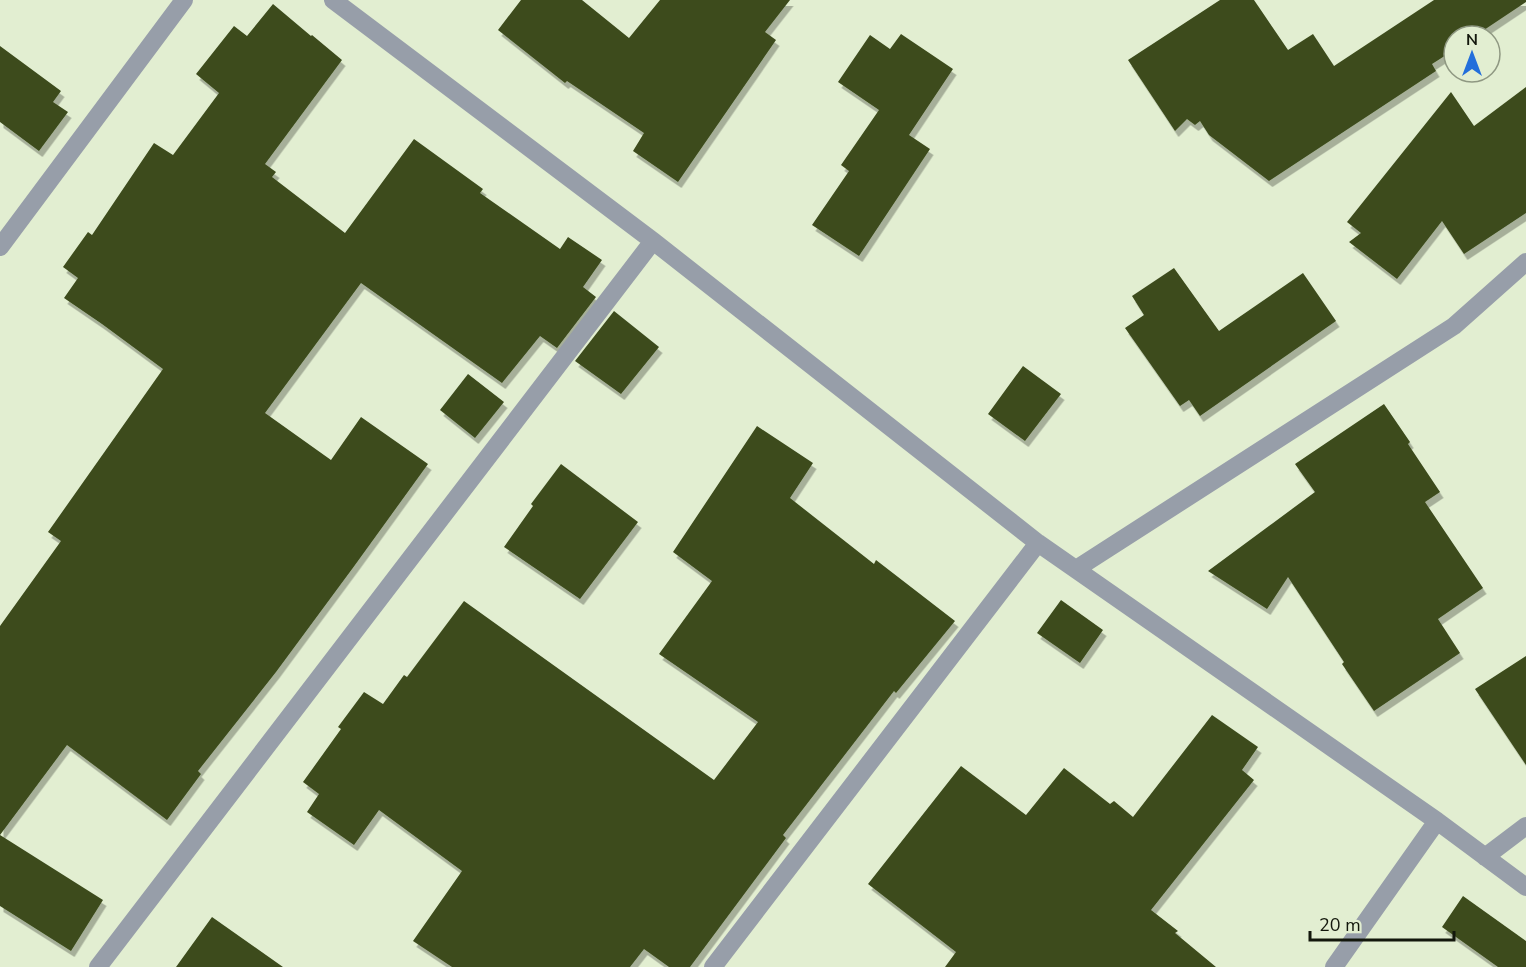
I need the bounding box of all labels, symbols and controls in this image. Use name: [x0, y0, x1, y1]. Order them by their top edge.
north arrow: [1442, 24, 1502, 84]
text: N: [1466, 29, 1478, 51]
scale bar: [1310, 904, 1454, 942]
text: 20 m: [1319, 913, 1361, 937]

